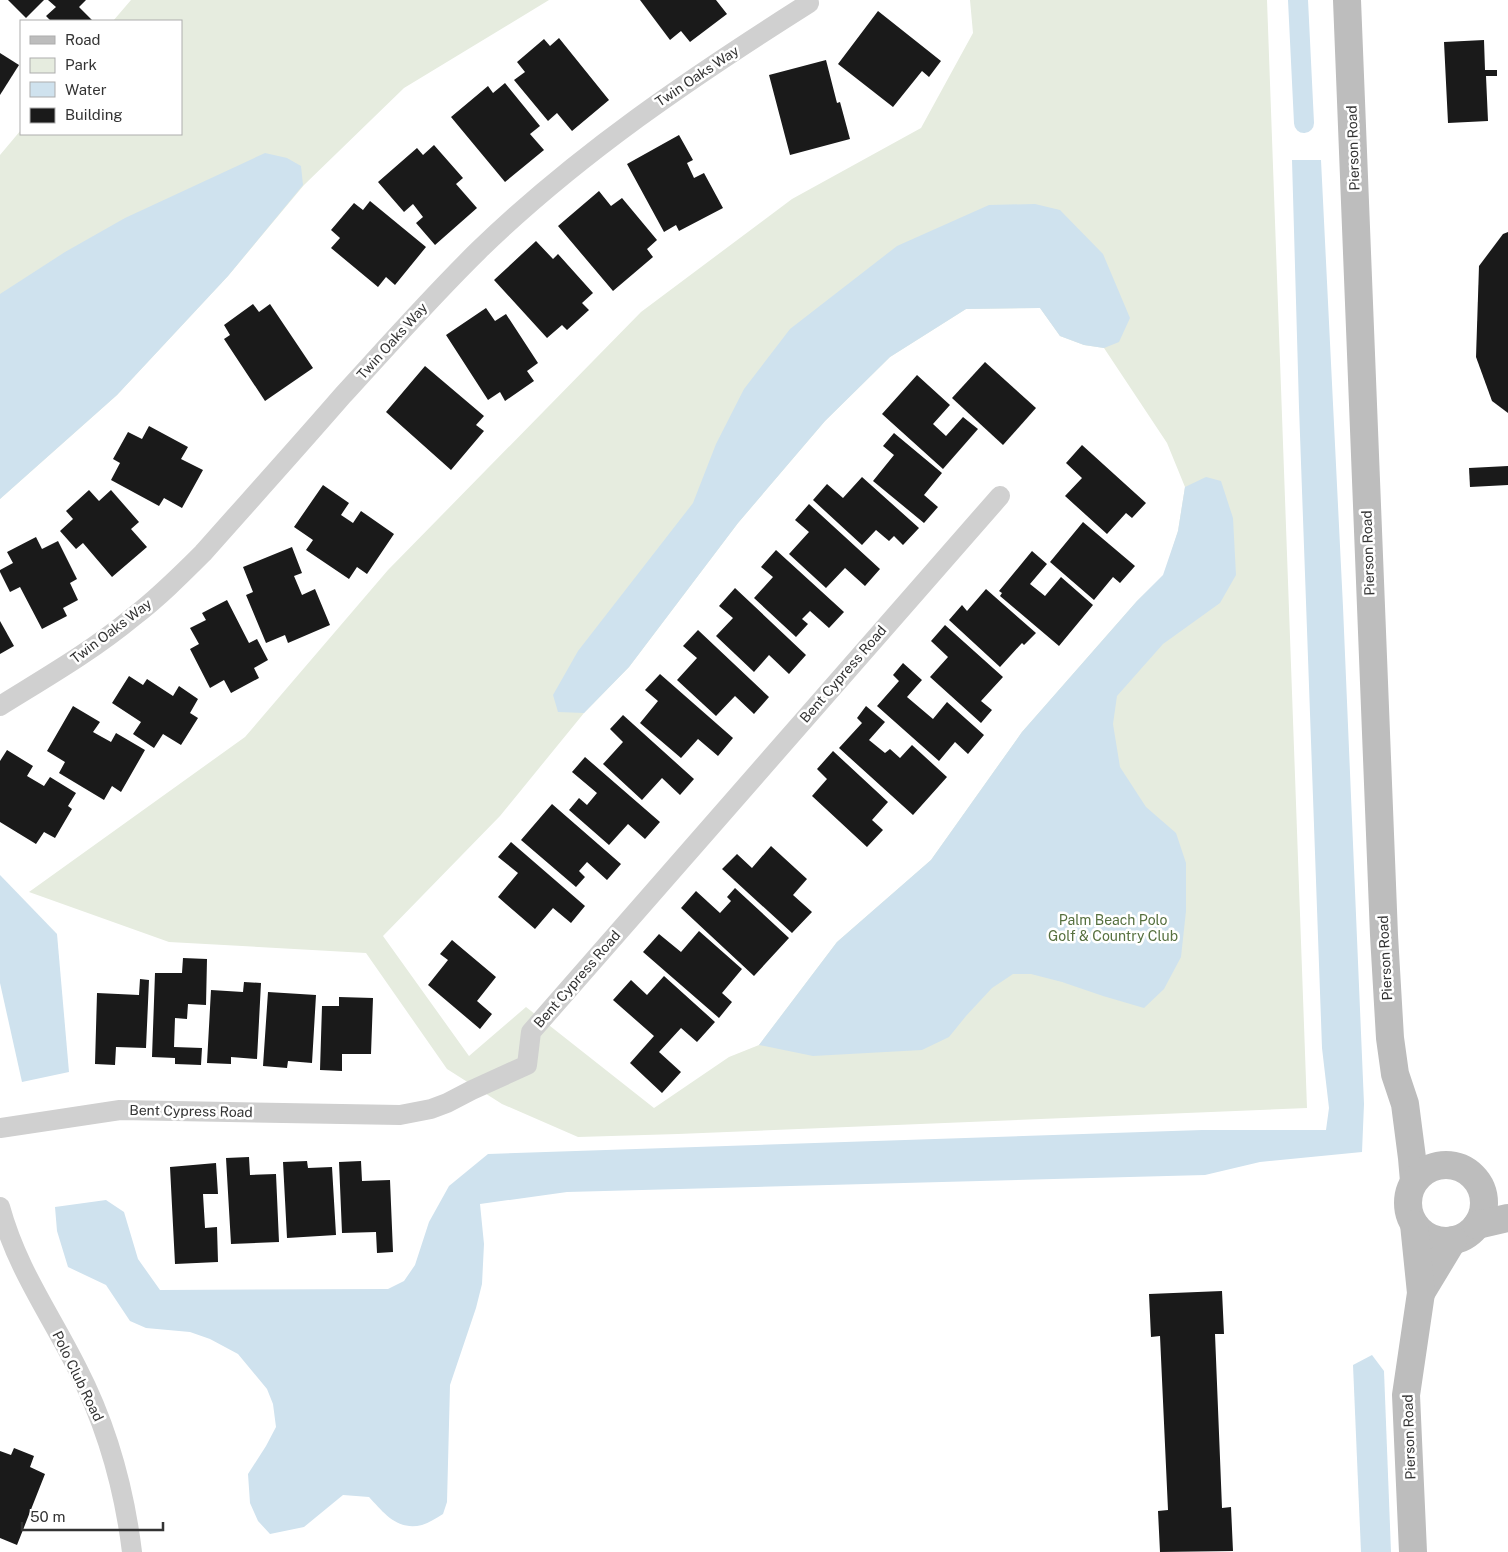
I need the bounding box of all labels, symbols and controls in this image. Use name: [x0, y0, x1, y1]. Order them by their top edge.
legend: [20, 20, 182, 135]
text: Road: [65, 31, 101, 48]
street label: Twin Oaks Way: [652, 42, 742, 110]
text: Park: [65, 56, 97, 73]
text: Water: [65, 81, 107, 98]
street label: Pierson Road: [1344, 105, 1362, 191]
text: Building: [65, 106, 123, 123]
street label: Twin Oaks Way: [354, 299, 431, 382]
street label: Pierson Road: [1359, 510, 1377, 596]
street label: Twin Oaks Way: [67, 595, 155, 667]
street label: Bent Cypress Road: [796, 622, 890, 726]
park label: Palm Beach Polo Golf & Country Club: [1048, 912, 1178, 944]
street label: Pierson Road: [1375, 915, 1395, 1001]
street label: Bent Cypress Road: [530, 927, 624, 1031]
street label: Bent Cypress Road: [129, 1102, 253, 1120]
street label: Polo Club Road: [49, 1328, 107, 1424]
street label: Pierson Road: [1400, 1394, 1418, 1480]
scale bar: [22, 1500, 164, 1532]
text: 50 m: [30, 1508, 65, 1525]

